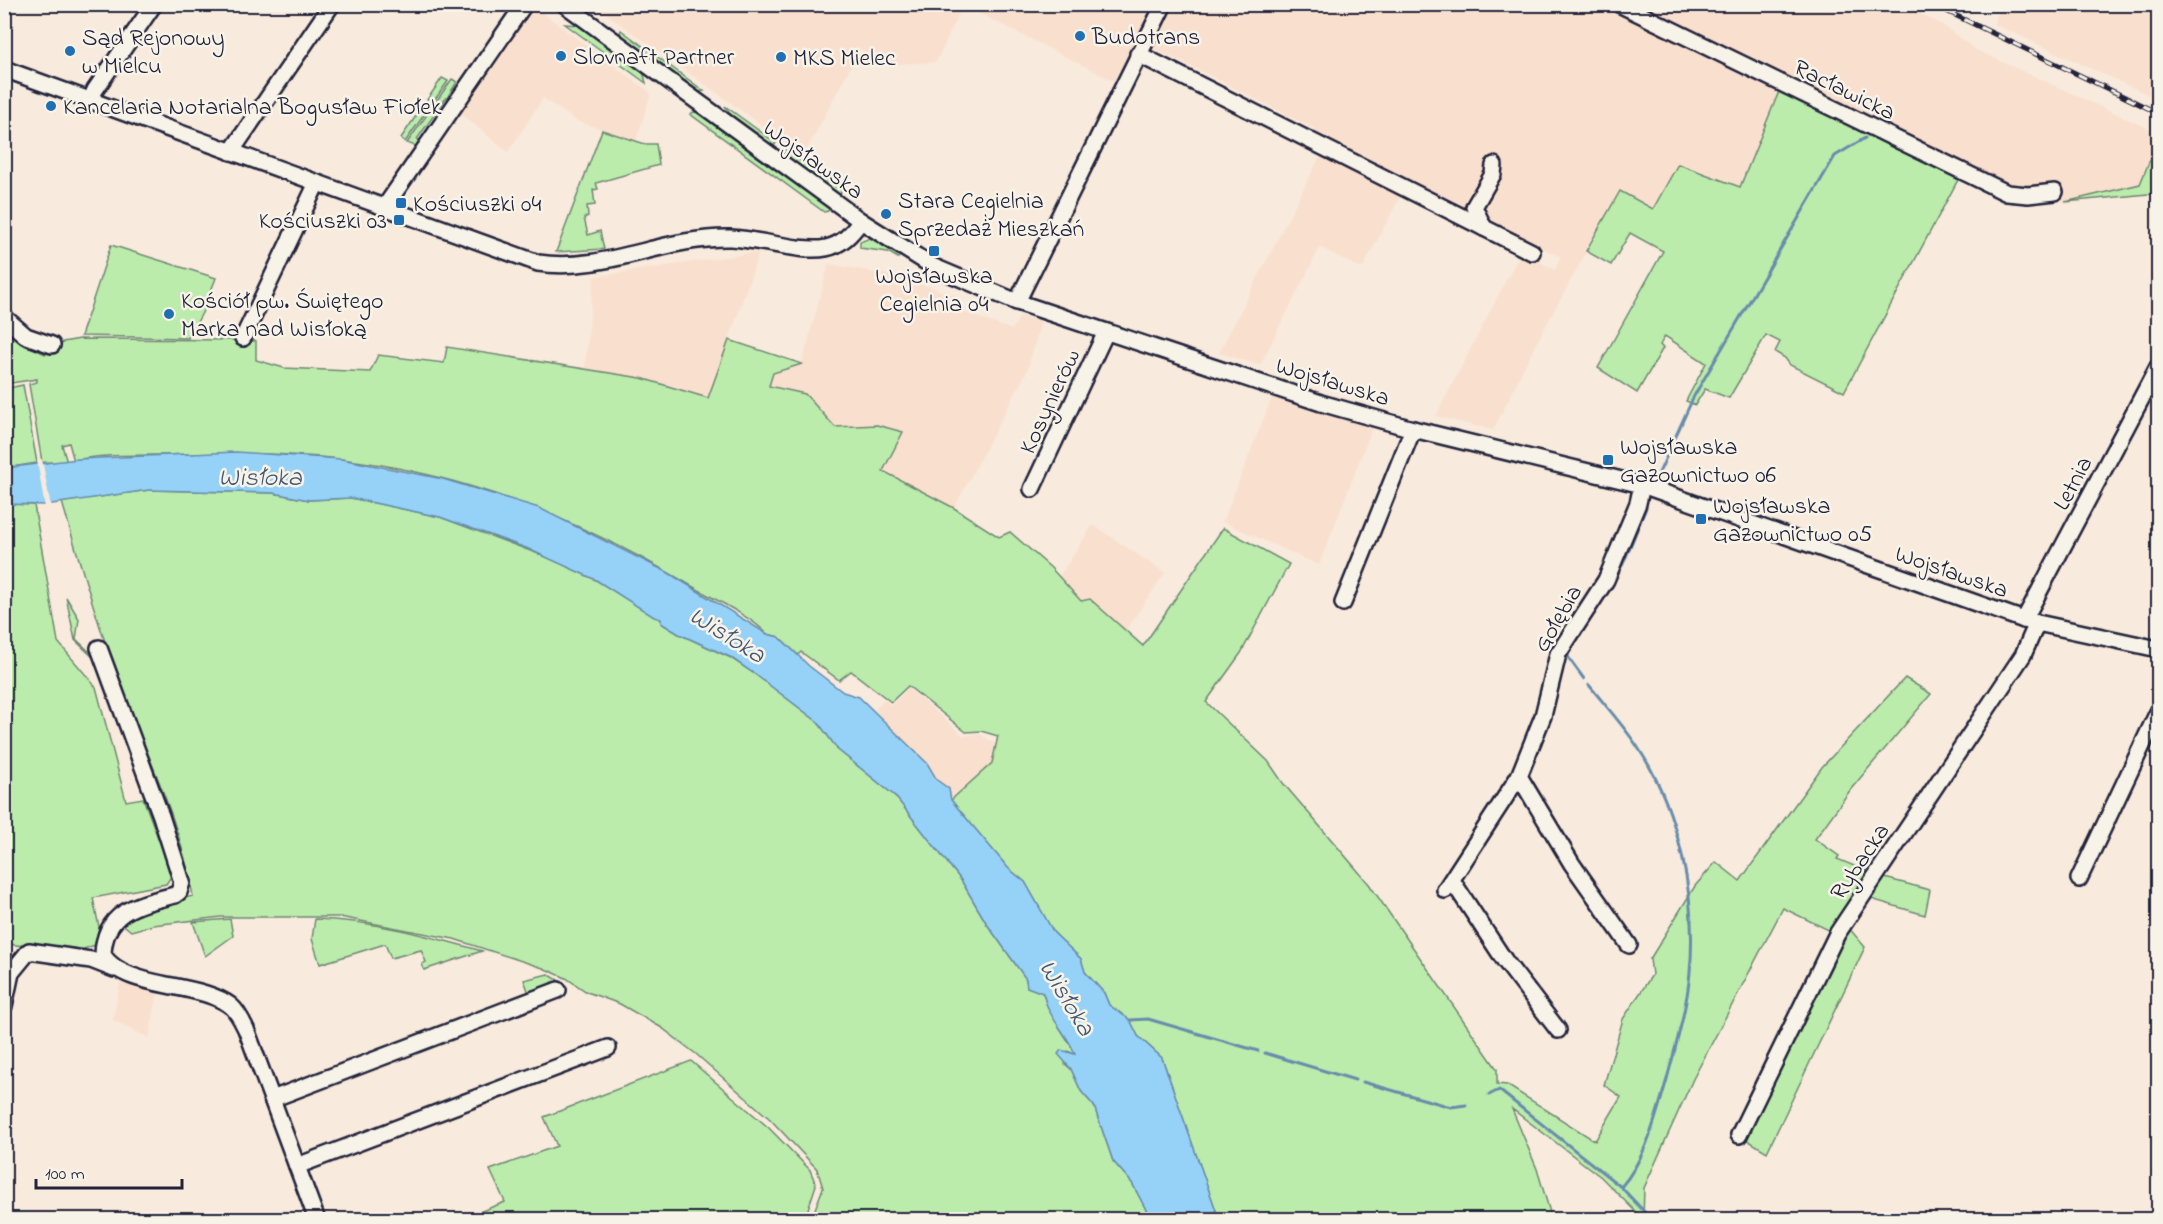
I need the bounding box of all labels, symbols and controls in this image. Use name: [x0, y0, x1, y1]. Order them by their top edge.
place label: Budotrans: [1091, 21, 1200, 56]
place label: Sąd Rejonowy w Mielcu: [82, 22, 225, 85]
marker: Budotrans: [1073, 29, 1087, 43]
place label: Slovnaft Partner: [573, 41, 735, 76]
place label: MKS Mielec: [793, 42, 896, 77]
marker: Sąd Rejonowy w Mielcu: [63, 44, 77, 58]
marker: Slovnaft Partner: [554, 49, 568, 63]
marker: MKS Mielec: [774, 50, 788, 64]
street label: Racławicka: [1787, 52, 1901, 131]
place label: Kancelaria Notarialna Bogusław Fiołek: [63, 91, 442, 126]
marker: Kancelaria Notarialna Bogusław Fiołek: [44, 99, 58, 113]
street label: Wojsławska: [755, 112, 870, 210]
place label: Stara Cegielnia Sprzedaż Mieszkań: [898, 185, 1084, 248]
place label: Kościuszki 04: [413, 188, 541, 223]
marker: Kościuszki 04: [394, 196, 408, 210]
place label: Kościuszki 03: [259, 205, 387, 240]
marker: Stara Cegielnia Sprzedaż Mieszkań: [879, 207, 893, 221]
marker: Kościuszki 03: [392, 213, 406, 227]
marker: Wojsławska Cegielnia 04: [927, 244, 941, 258]
place label: Wojsławska Cegielnia 04: [875, 260, 993, 323]
place label: Kościół pw. Świętego Marka nad Wisłoką: [181, 285, 384, 348]
marker: Kościół pw. Świętego Marka nad Wisłoką: [162, 307, 176, 321]
street label: Kosynierów: [1012, 344, 1092, 461]
street label: Wojsławska: [1271, 349, 1394, 417]
place label: Wojsławska Gazownictwo 06: [1620, 431, 1777, 494]
street label: Letnia: [2045, 451, 2103, 517]
marker: Wojsławska Gazownictwo 06: [1601, 453, 1615, 467]
water label: Wisłoka: [218, 460, 303, 498]
place label: Wojsławska Gazownictwo 05: [1713, 490, 1873, 553]
marker: Wojsławska Gazownictwo 05: [1694, 512, 1708, 526]
street label: Wojsławska: [1890, 538, 2012, 609]
street label: Gołębia: [1526, 579, 1593, 660]
water label: Wisłoka: [681, 598, 773, 675]
street label: Rybacka: [1822, 817, 1901, 909]
water label: Wisłoka: [1028, 953, 1104, 1045]
scale bar: [36, 1152, 182, 1190]
text: 100 m: [45, 1162, 85, 1188]

